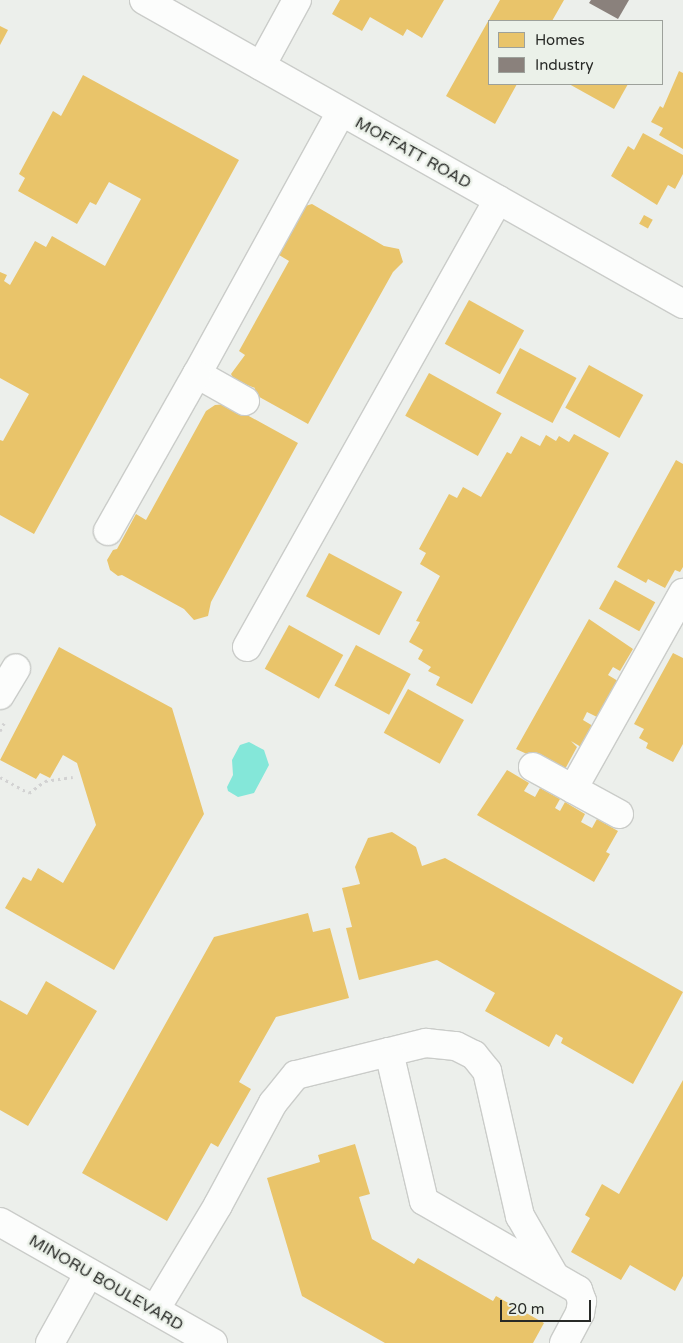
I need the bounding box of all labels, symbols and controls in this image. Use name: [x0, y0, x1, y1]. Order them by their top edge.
legend: [488, 20, 663, 85]
text: Homes: [535, 31, 585, 49]
text: Industry: [535, 56, 594, 74]
street label: MOFFATT ROAD: [352, 113, 474, 193]
street label: MINORU BOULEVARD: [25, 1231, 187, 1335]
scale bar: [503, 1290, 594, 1322]
text: 20 m: [508, 1300, 545, 1318]

